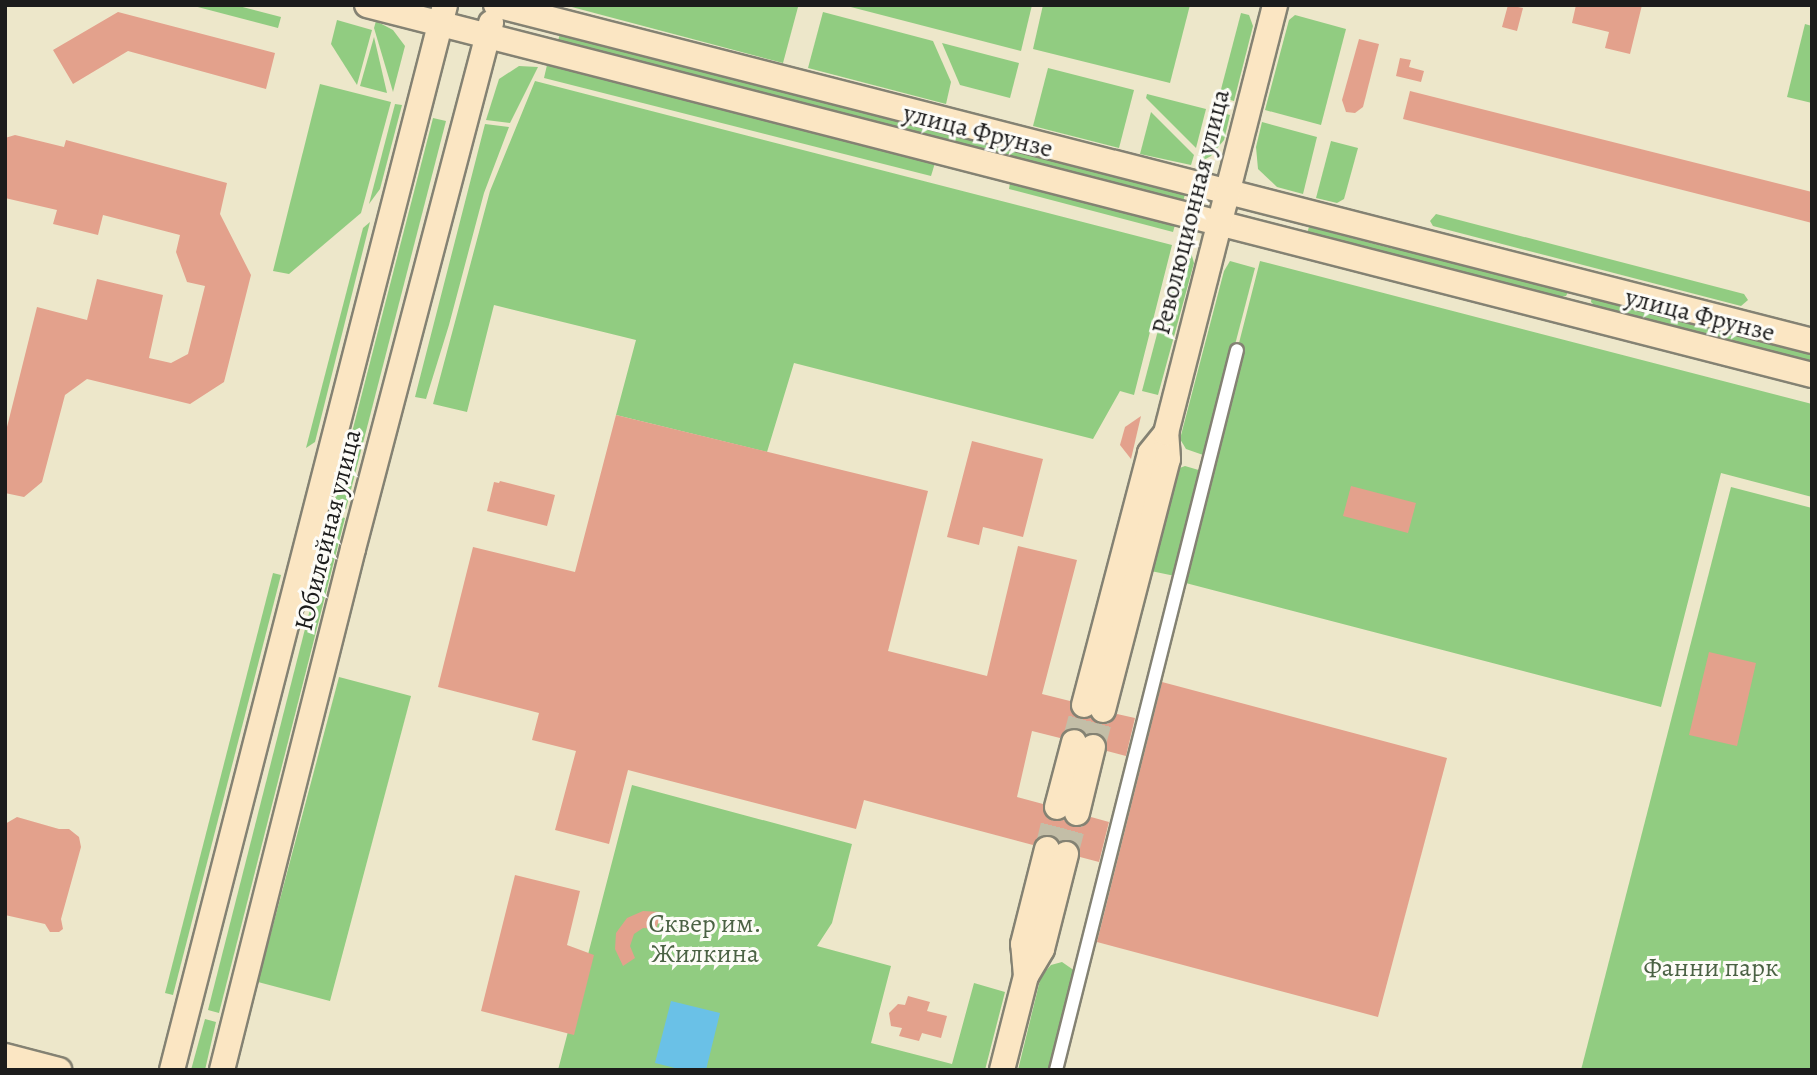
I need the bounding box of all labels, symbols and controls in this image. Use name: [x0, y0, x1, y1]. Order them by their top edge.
street label: Революционная улица: [1145, 86, 1237, 338]
street label: улица Фрунзе: [900, 97, 1056, 165]
street label: улица Фрунзе: [1622, 281, 1778, 349]
street label: Юбилейная улица: [288, 426, 368, 634]
park label: Сквер им. Жилкина: [649, 908, 761, 970]
park label: Фанни парк: [1644, 952, 1778, 984]

